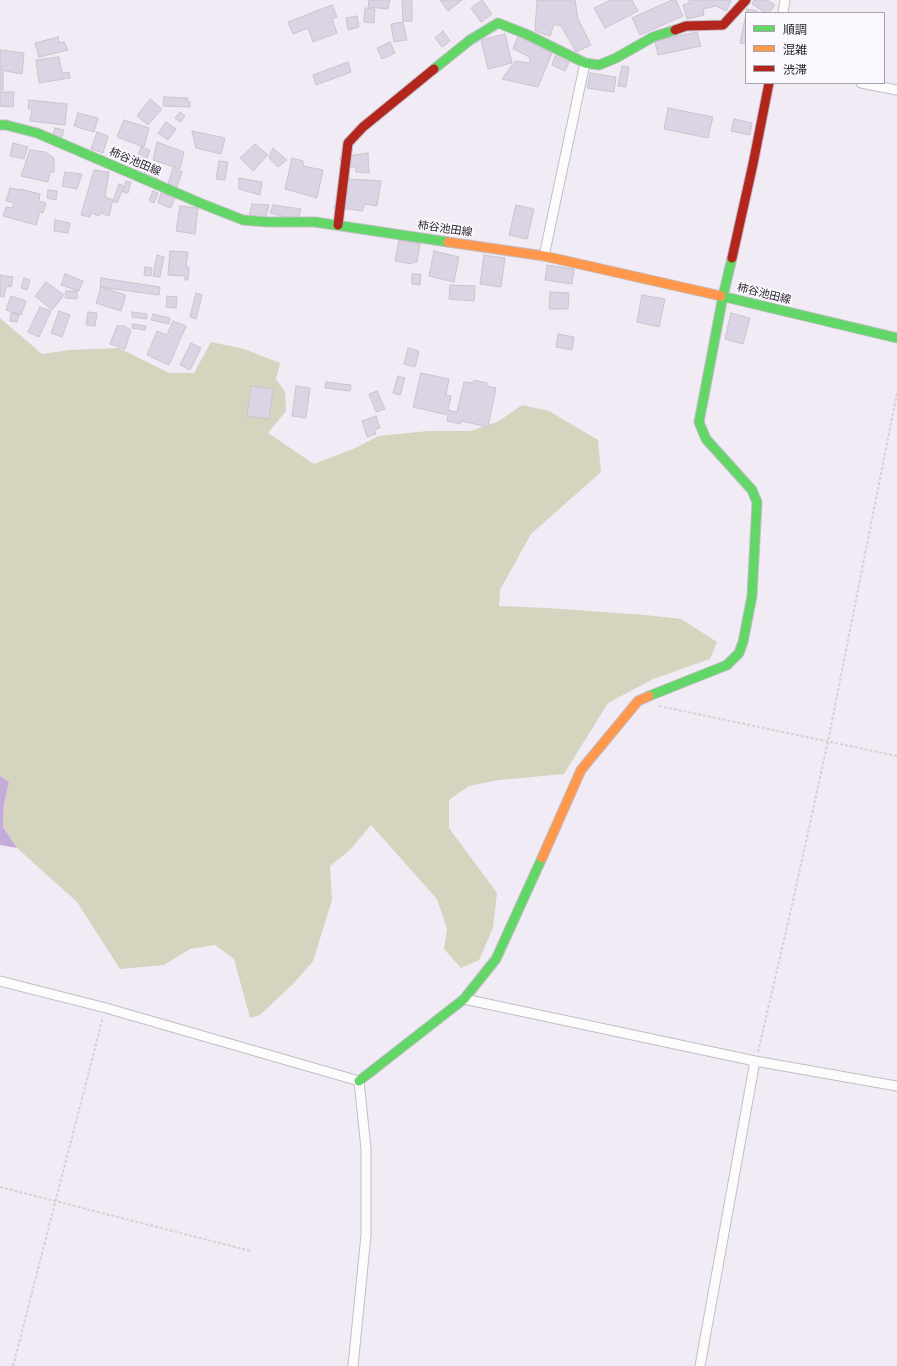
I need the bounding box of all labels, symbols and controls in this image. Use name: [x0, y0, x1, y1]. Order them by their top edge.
legend: [745, 12, 885, 84]
text: 順調: [783, 22, 807, 37]
text: 混雑: [783, 42, 807, 57]
text: 渋滞: [783, 62, 807, 77]
street label: 柿谷池田線: [107, 145, 163, 179]
street label: 柿谷池田線: [417, 219, 473, 239]
street label: 柿谷池田線: [736, 281, 792, 307]

